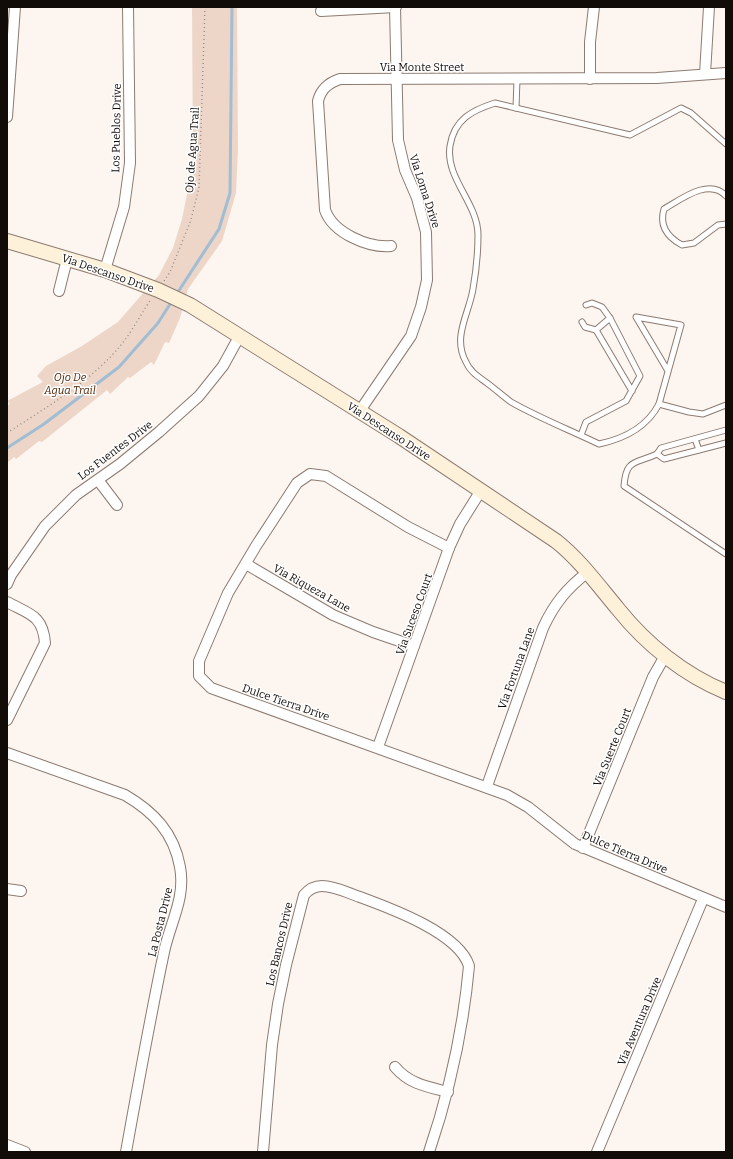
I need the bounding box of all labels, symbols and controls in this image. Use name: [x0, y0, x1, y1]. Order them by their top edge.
street label: Via Monte Street: [380, 61, 464, 74]
street label: Los Pueblos Drive: [109, 83, 124, 173]
street label: Ojo de Agua Trail: [183, 107, 202, 194]
street label: Via Loma Drive: [407, 153, 443, 230]
street label: Via Descanso Drive: [60, 252, 156, 295]
park label: Ojo De Agua Trail: [43, 371, 96, 397]
street label: Via Descanso Drive: [345, 400, 433, 463]
street label: Los Fuentes Drive: [75, 418, 155, 483]
street label: Via Riqueza Lane: [271, 562, 353, 615]
street label: Via Suceso Court: [394, 572, 435, 657]
street label: Via Fortuna Lane: [496, 625, 537, 711]
street label: Dulce Tierra Drive: [240, 681, 331, 724]
street label: Via Suerte Court: [591, 706, 634, 788]
street label: Dulce Tierra Drive: [580, 829, 669, 876]
street label: La Posta Drive: [146, 886, 175, 958]
street label: Los Bancos Drive: [263, 901, 295, 987]
street label: Via Aventura Drive: [615, 975, 664, 1067]

